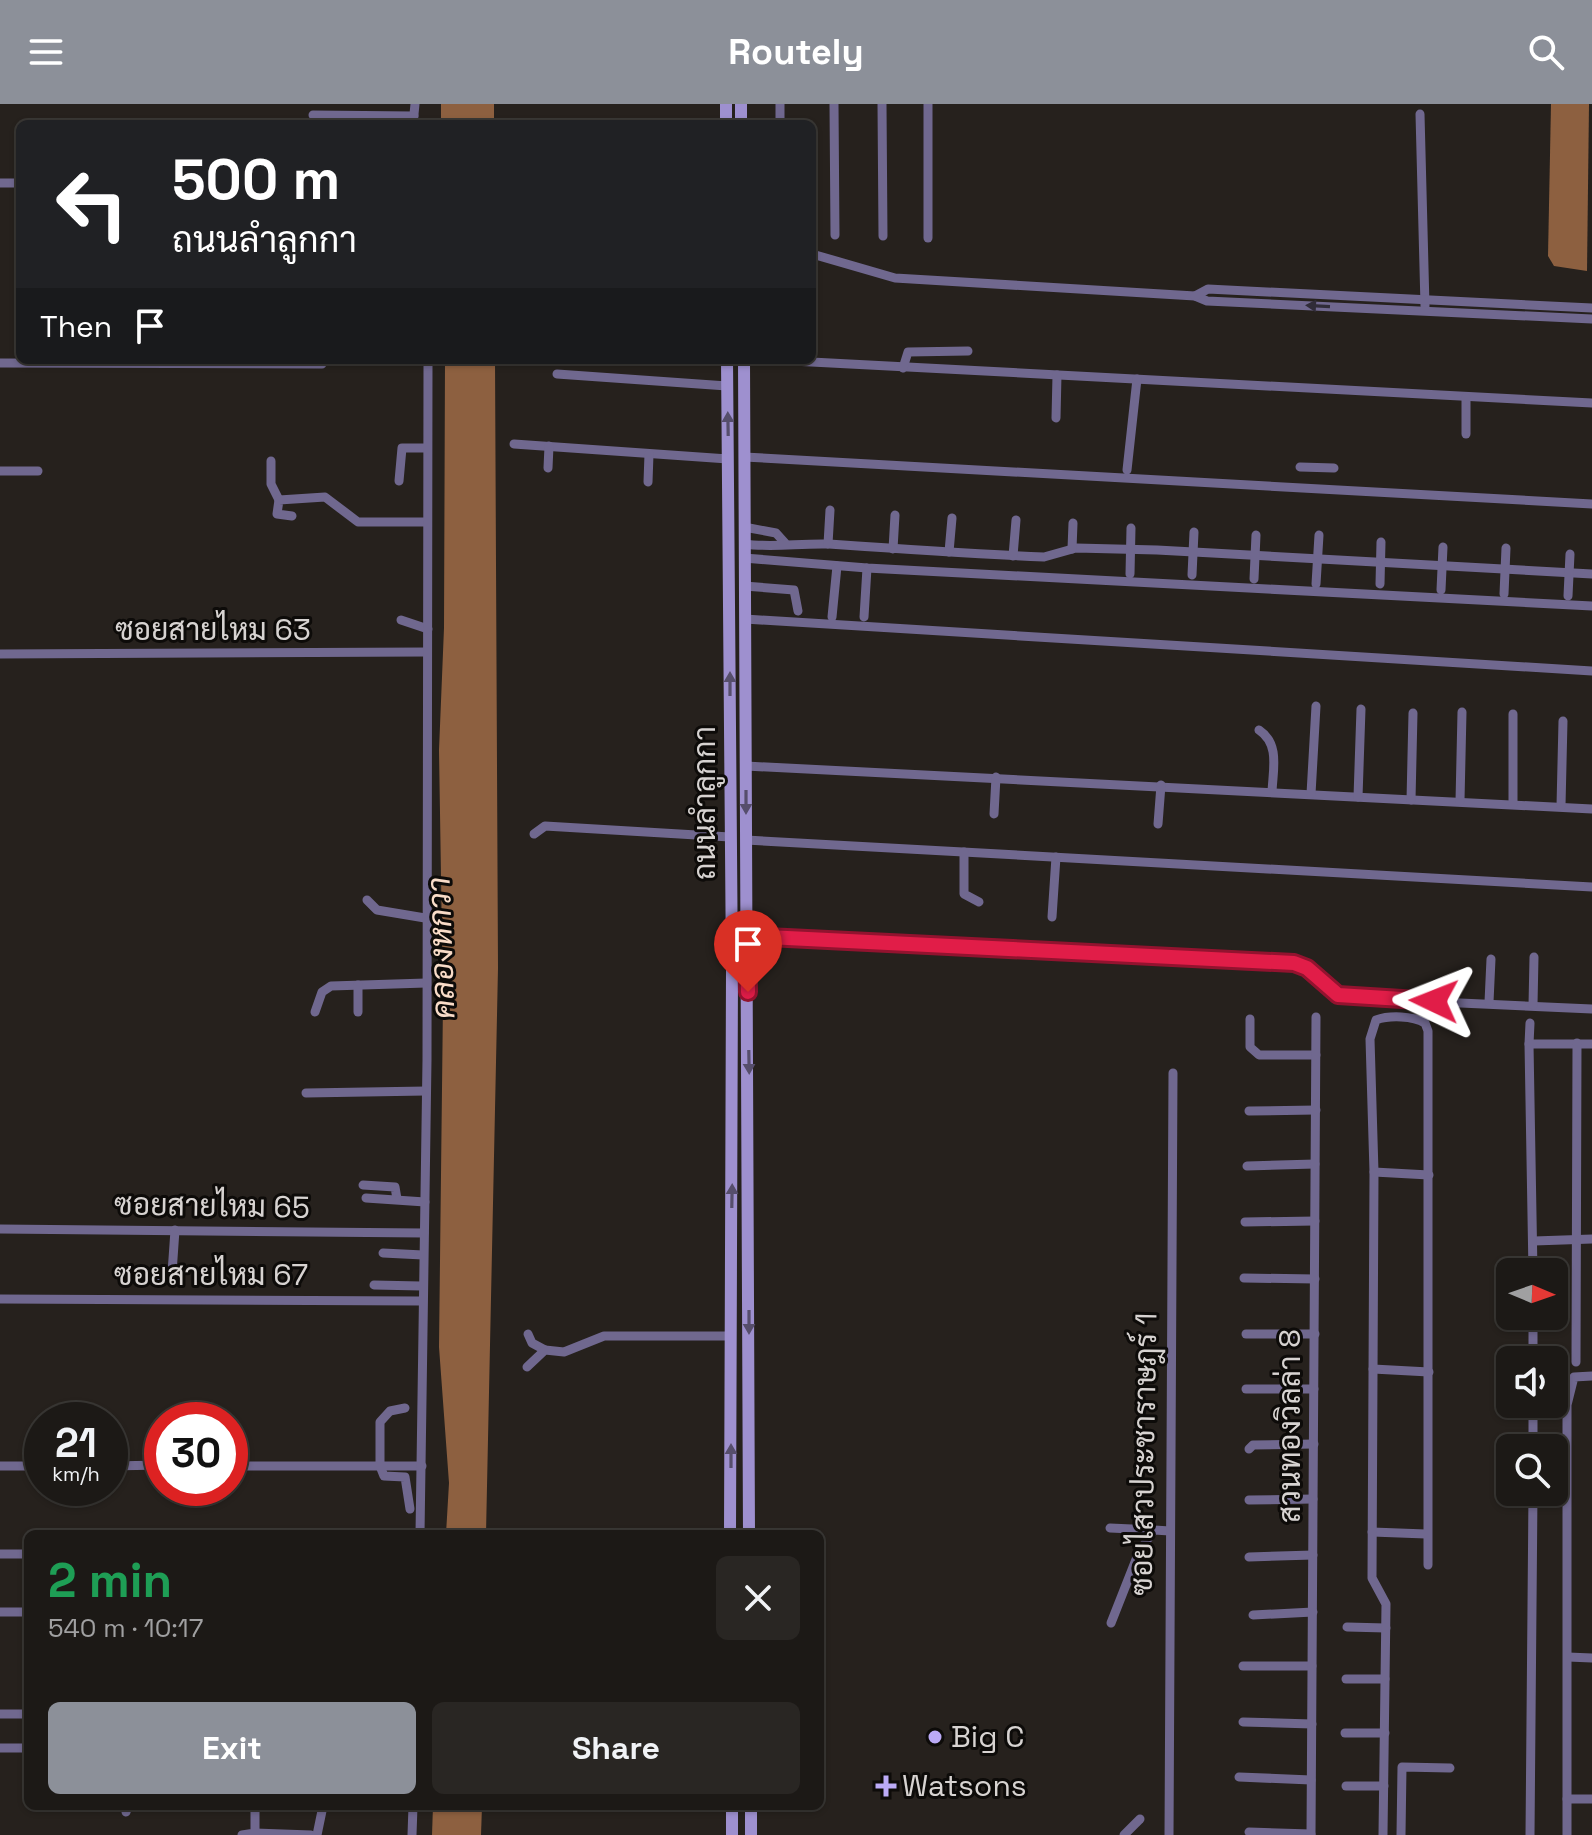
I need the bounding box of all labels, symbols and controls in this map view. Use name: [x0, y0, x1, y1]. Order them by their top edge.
text: Routely: [728, 29, 864, 75]
icon: menu: [24, 30, 68, 74]
icon: search: [1524, 30, 1568, 74]
text: 500 m: [172, 144, 340, 215]
icon: left: [40, 152, 144, 256]
text: ถนนลำลูกกา: [172, 217, 357, 263]
one-way arrow: [1305, 300, 1330, 313]
icon: arrive: [128, 304, 172, 348]
text: Then: [40, 307, 112, 346]
one-way arrow: [722, 411, 734, 436]
street label: ซอยสายไหม 63: [115, 610, 311, 649]
one-way arrow: [724, 671, 736, 696]
street label: ถนนลำลูกกา: [685, 726, 725, 880]
one-way arrow: [740, 790, 752, 815]
water label: คลองหกวา: [419, 876, 463, 1020]
pin: [714, 910, 782, 992]
icon: arrive: [726, 922, 770, 966]
position arrow: [1392, 959, 1476, 1043]
one-way arrow: [742, 1050, 755, 1075]
one-way arrow: [726, 1183, 738, 1208]
street label: ซอยสายไหม 65: [114, 1184, 310, 1227]
street label: ซอยสายไหม 67: [114, 1255, 308, 1294]
north arrow: [1496, 1258, 1568, 1330]
map controls: [1496, 1258, 1568, 1506]
one-way arrow: [743, 1310, 755, 1335]
street label: ซอยไสวประชาราษฎร์ 1: [1122, 1312, 1166, 1596]
street label: สวนทองวิลล่า 8: [1270, 1329, 1309, 1523]
button: sound: [1496, 1346, 1568, 1418]
speed limit sign: 30: [144, 1402, 248, 1506]
text: 21: [55, 1418, 97, 1469]
button: search: [1496, 1434, 1568, 1506]
one-way arrow: [725, 1443, 737, 1468]
text: km/h: [52, 1461, 100, 1487]
text: 2 min: [48, 1550, 172, 1611]
button: close: [716, 1556, 800, 1640]
text: 540 m · 10:17: [48, 1611, 203, 1645]
button: Exit: [48, 1702, 416, 1794]
button: Share: [432, 1702, 800, 1794]
place label: Big C: [951, 1717, 1024, 1756]
marker: Big C: [926, 1728, 944, 1746]
place label: Watsons: [902, 1766, 1027, 1805]
marker: Watsons: [877, 1777, 895, 1795]

